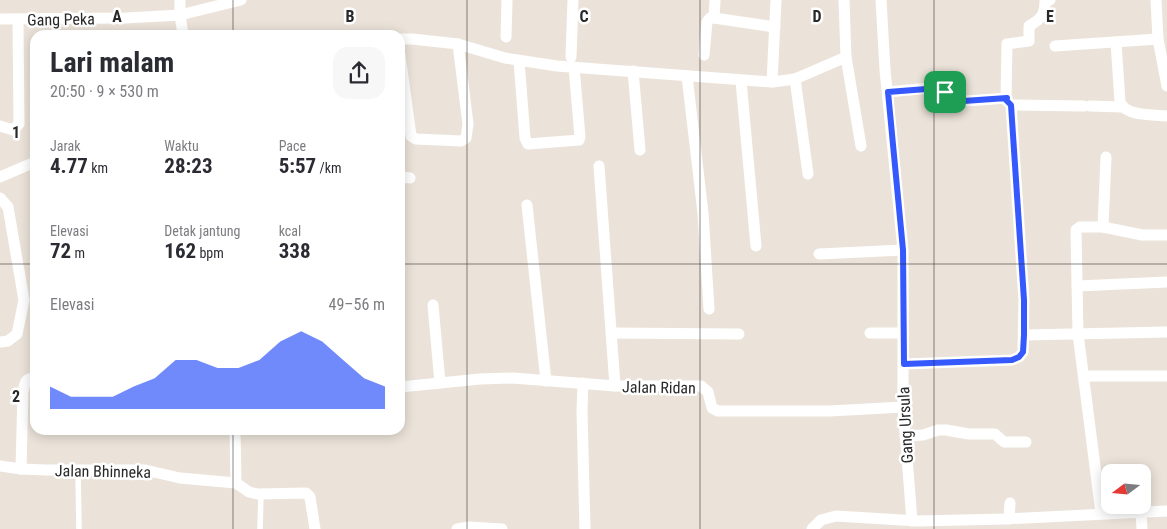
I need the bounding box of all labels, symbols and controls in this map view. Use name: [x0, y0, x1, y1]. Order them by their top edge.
text: A: [112, 7, 122, 26]
text: B: [346, 7, 355, 26]
text: C: [579, 7, 589, 26]
text: D: [812, 7, 822, 26]
text: E: [1046, 7, 1054, 26]
street label: Gang Peka: [27, 9, 95, 30]
text: Lari malam: [50, 46, 174, 79]
button: share: [333, 47, 385, 99]
pin: [924, 71, 966, 113]
icon: arrive: [931, 78, 959, 106]
text: 20:50 · 9 × 530 m: [50, 82, 159, 101]
text: 1: [12, 123, 20, 142]
text: Jarak: [50, 138, 80, 154]
text: Waktu: [164, 138, 199, 154]
text: Pace: [279, 138, 306, 154]
text: 4.77: [50, 154, 88, 178]
text: 28:23: [164, 154, 213, 178]
text: 5:57: [279, 154, 316, 178]
text: km: [88, 160, 108, 176]
text: /km: [316, 160, 342, 176]
text: Elevasi: [50, 223, 89, 239]
text: Detak jantung: [164, 223, 240, 239]
text: kcal: [279, 223, 301, 239]
text: 72: [50, 239, 71, 263]
text: 162: [164, 239, 196, 263]
text: 338: [279, 239, 311, 263]
text: m: [71, 245, 85, 261]
text: bpm: [196, 245, 224, 261]
text: Elevasi: [50, 295, 94, 314]
text: 49–56 m: [329, 295, 385, 314]
street label: Jalan Ridan: [622, 377, 696, 398]
street label: Gang Ursula: [894, 386, 917, 464]
text: 2: [12, 387, 20, 406]
street label: Jalan Bhinneka: [55, 461, 151, 482]
north arrow: [1101, 464, 1151, 514]
map controls: [1101, 464, 1151, 514]

